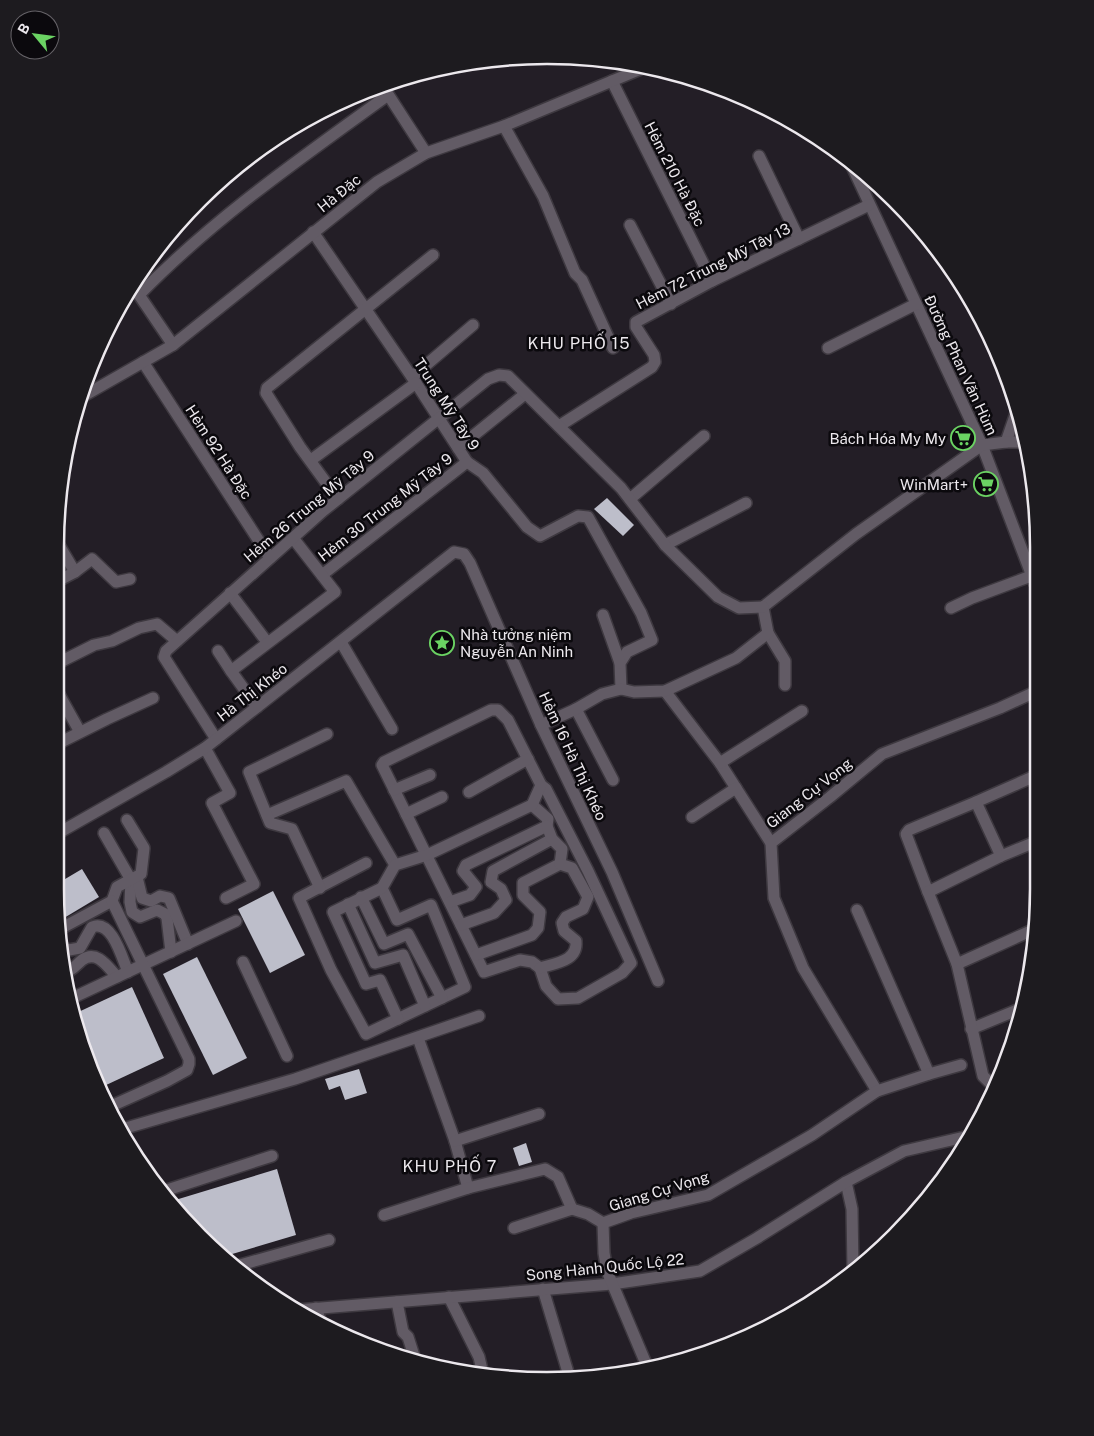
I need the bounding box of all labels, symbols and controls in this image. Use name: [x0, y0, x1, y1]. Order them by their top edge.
north arrow: [10, 10, 60, 60]
text: B: [14, 21, 33, 37]
street label: Hẻm 210 Hà Đặc: [641, 119, 709, 229]
street label: Hà Đặc: [314, 171, 364, 215]
street label: Hẻm 72 Trung Mỹ Tây 13: [633, 220, 793, 312]
street label: Đường Phan Văn Hùm: [921, 292, 1001, 438]
district label: KHU PHỐ 15: [527, 331, 631, 353]
street label: Trung Mỹ Tây 9: [411, 355, 483, 453]
street label: Hẻm 92 Hà Đặc: [182, 402, 256, 502]
supermarket icon: Bách Hóa My My: [950, 425, 976, 451]
place label: Bách Hóa My My: [829, 430, 946, 447]
street label: Hẻm 26 Trung Mỹ Tây 9: [240, 446, 378, 566]
street label: Hẻm 30 Trung Mỹ Tây 9: [315, 449, 455, 565]
supermarket icon: WinMart+: [973, 471, 999, 497]
place label: WinMart+: [900, 476, 968, 493]
place label: Nhà tưởng niệm Nguyễn An Ninh: [460, 626, 573, 660]
place icon: Nhà tưởng niệm Nguyễn An Ninh: [429, 630, 455, 656]
street label: Hà Thị Khéo: [214, 659, 290, 725]
street label: Hẻm 16 Hà Thị Khéo: [536, 689, 610, 823]
street label: Giang Cự Vọng: [763, 754, 855, 832]
district label: KHU PHỐ 7: [403, 1154, 497, 1176]
street label: Giang Cự Vọng: [607, 1168, 711, 1214]
street label: Song Hành Quốc Lộ 22: [525, 1250, 685, 1284]

